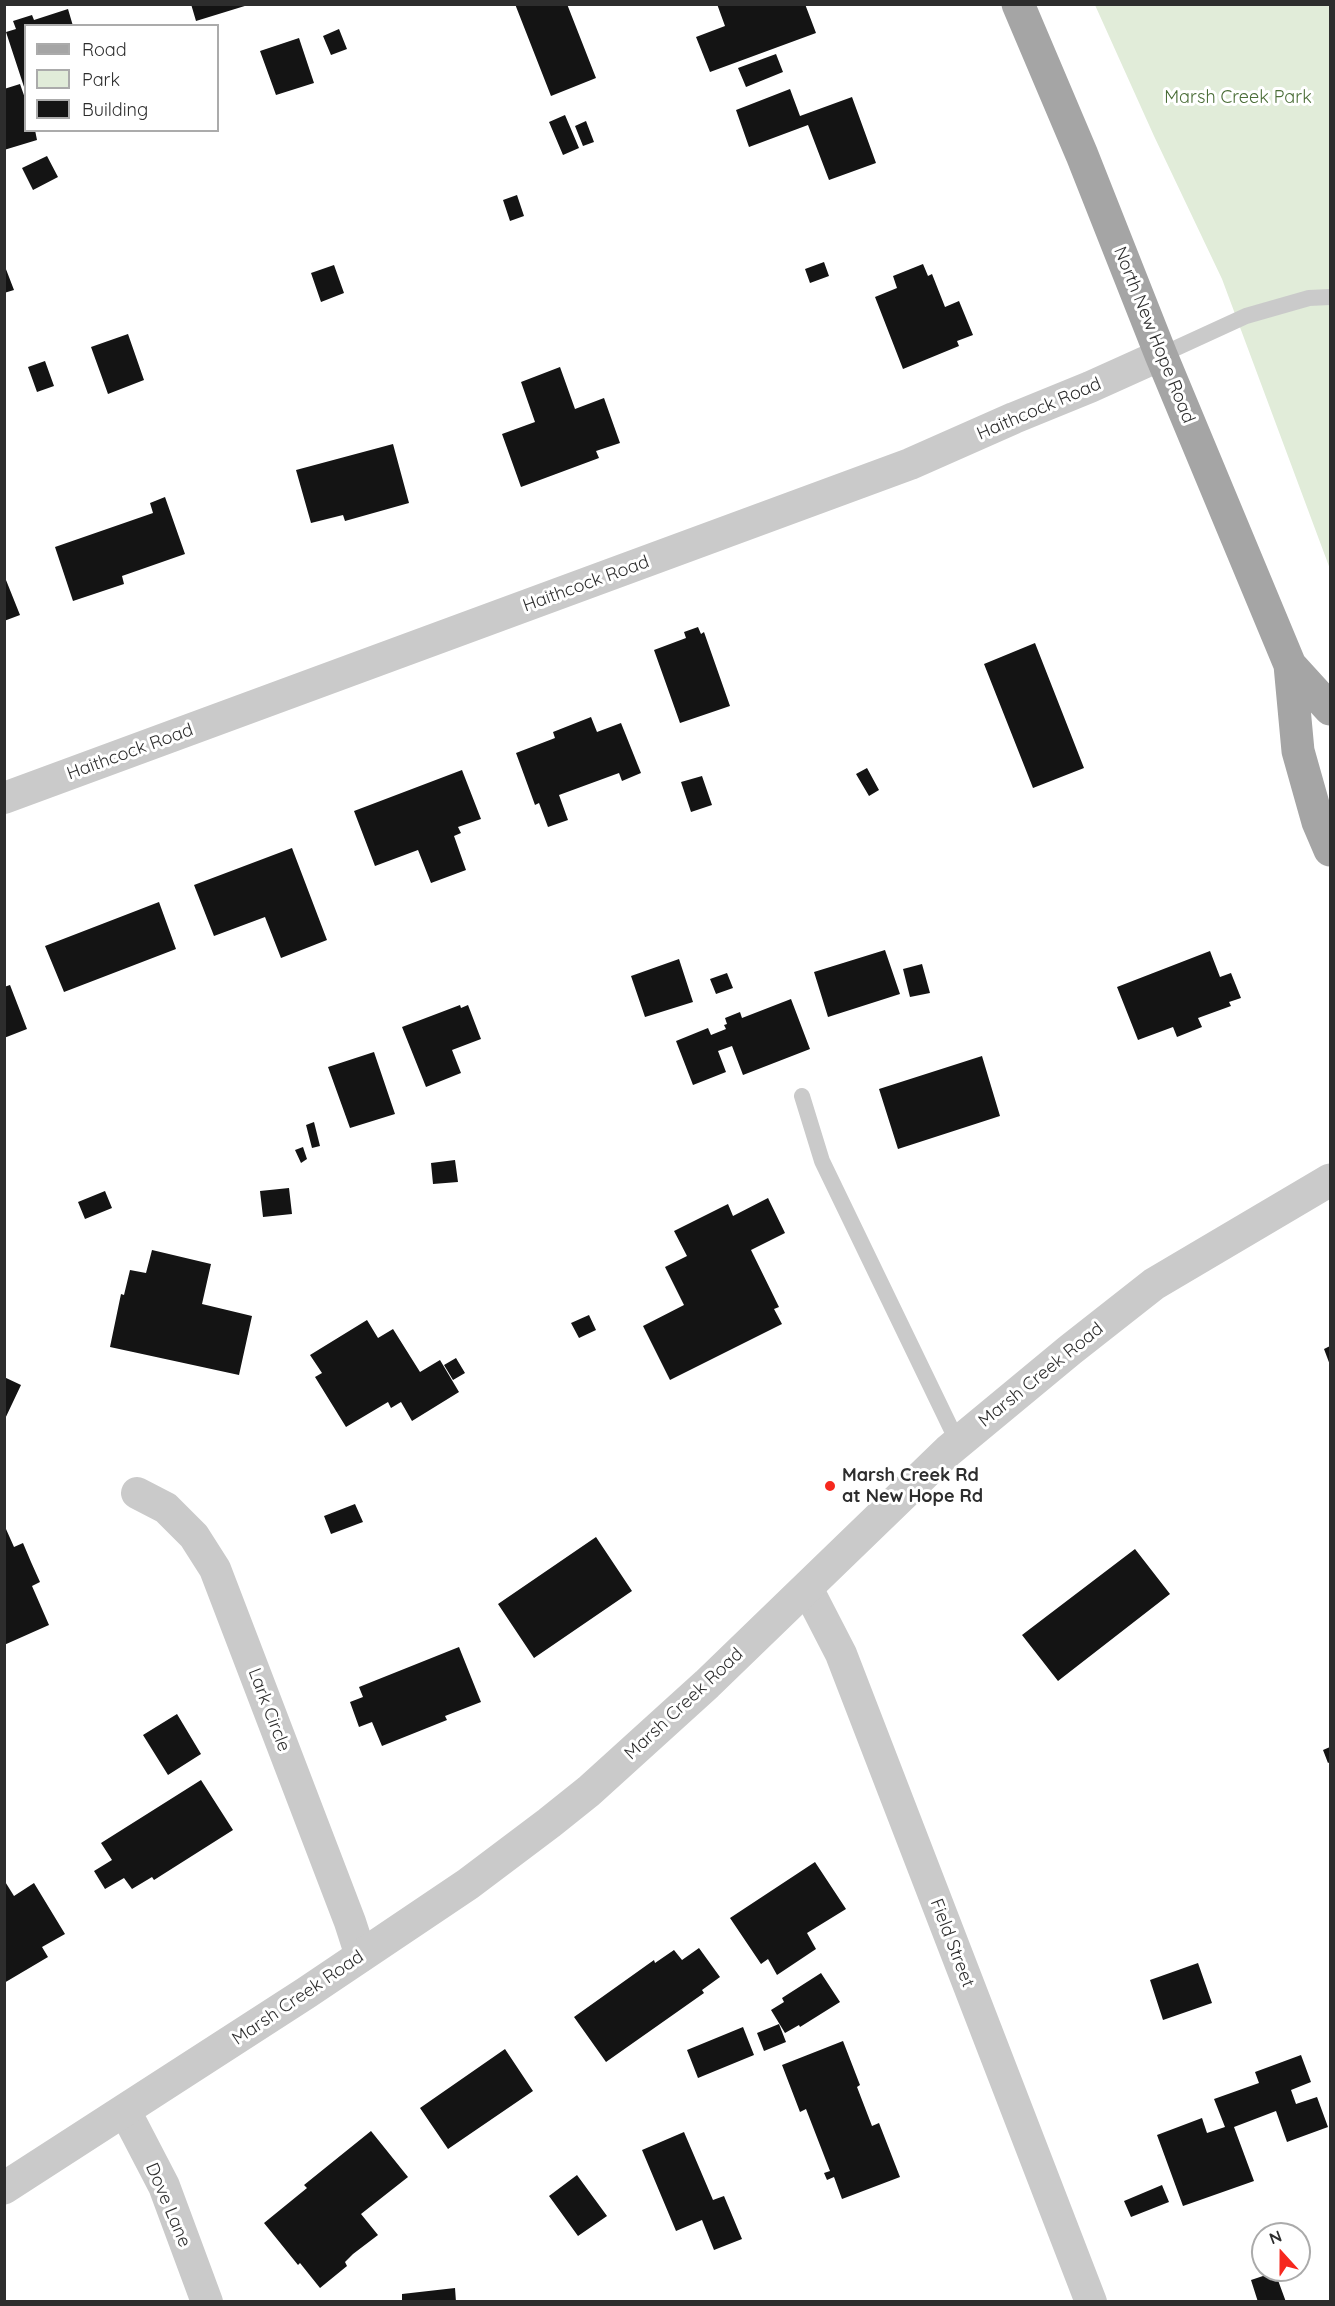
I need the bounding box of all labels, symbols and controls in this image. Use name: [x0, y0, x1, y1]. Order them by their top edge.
legend: [24, 24, 219, 132]
text: Road: [82, 38, 127, 61]
text: Park: [82, 68, 120, 91]
park label: Marsh Creek Park: [1164, 87, 1312, 109]
text: Building: [82, 98, 148, 121]
street label: North New Hope Road: [1109, 244, 1199, 426]
street label: Haithcock Road: [974, 373, 1104, 445]
street label: Haithcock Road: [520, 551, 652, 617]
street label: Haithcock Road: [64, 719, 196, 785]
street label: Marsh Creek Road: [974, 1318, 1108, 1432]
place label: Marsh Creek Rd at New Hope Rd: [842, 1465, 983, 1508]
marker: Marsh Creek Rd at New Hope Rd: [823, 1479, 837, 1493]
street label: Marsh Creek Road: [620, 1644, 748, 1764]
street label: Lark Circle: [243, 1665, 295, 1755]
street label: Field Street: [925, 1896, 979, 1990]
street label: Marsh Creek Road: [228, 1946, 368, 2050]
street label: Dove Lane: [141, 2160, 195, 2250]
north arrow: [1251, 2222, 1311, 2282]
text: N: [1266, 2226, 1284, 2249]

